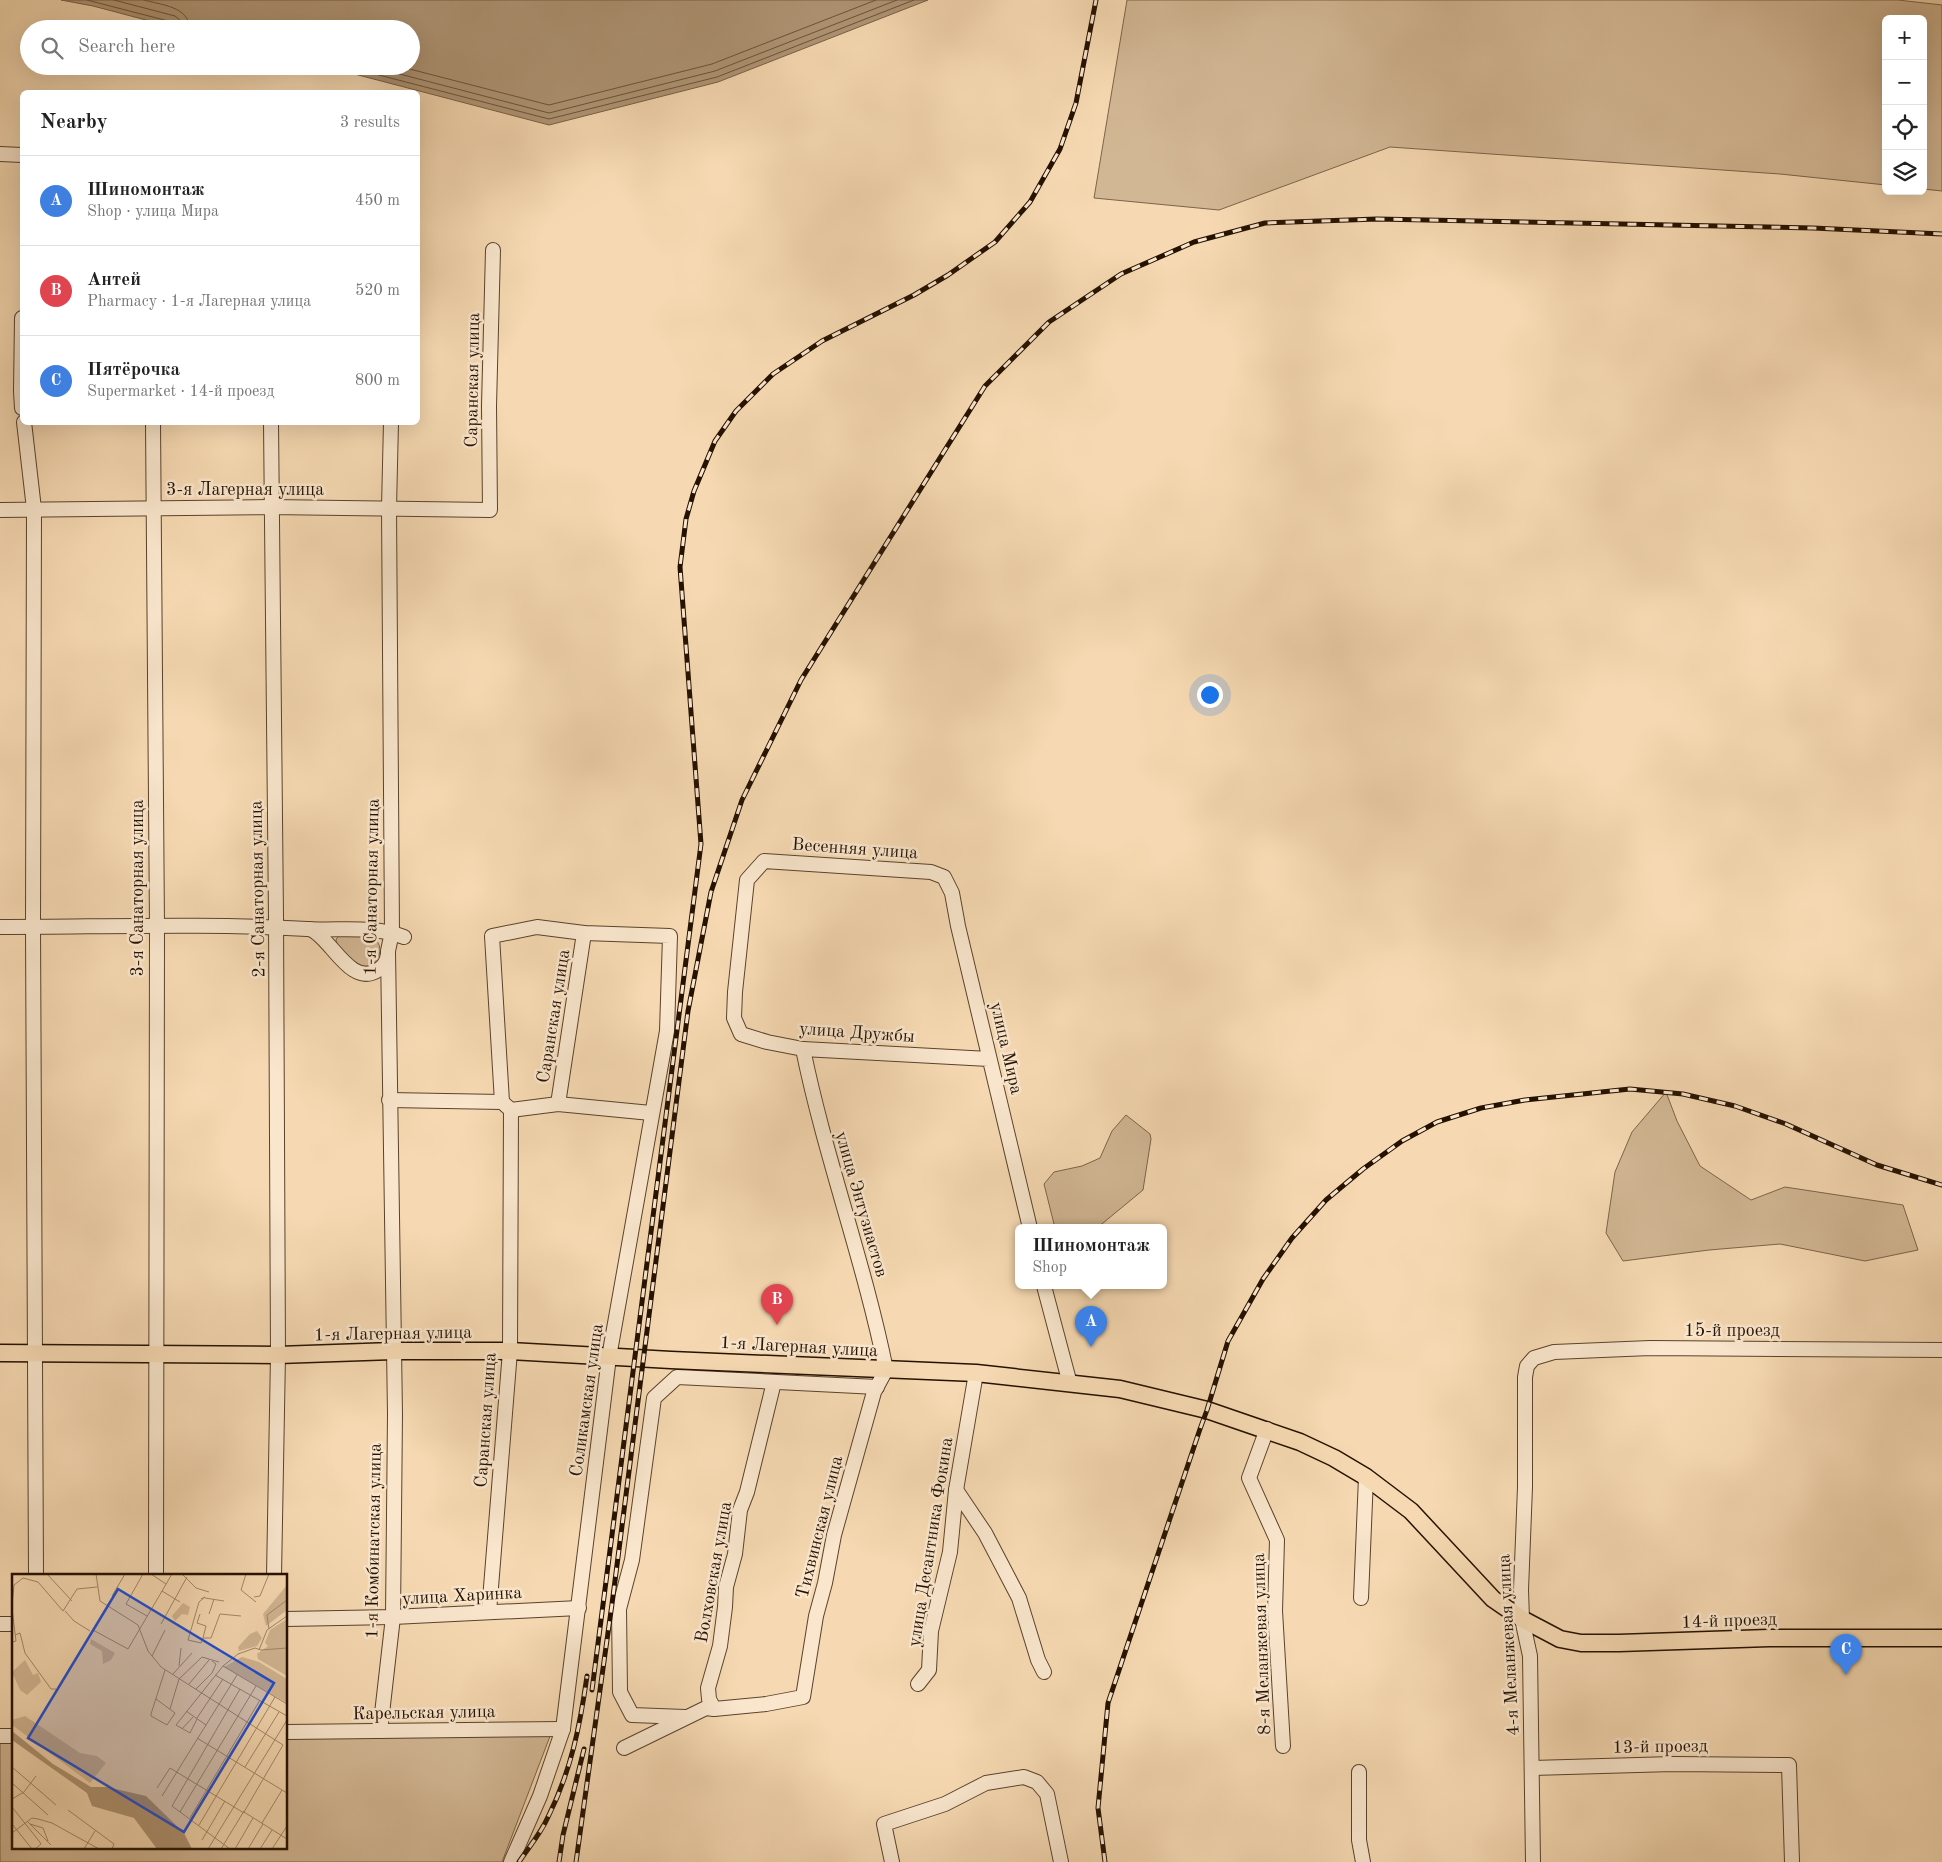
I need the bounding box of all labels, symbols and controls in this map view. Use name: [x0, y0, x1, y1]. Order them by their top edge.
map controls: [1882, 15, 1927, 195]
button: +: [1882, 15, 1927, 60]
search box: [20, 20, 420, 75]
icon: search: [38, 34, 66, 62]
text: Search here: [78, 38, 175, 57]
button: −: [1882, 60, 1927, 105]
button: locate: [1882, 105, 1927, 150]
text: Nearby: [40, 112, 108, 133]
text: 3 results: [340, 115, 400, 131]
button: layers: [1882, 150, 1927, 195]
text: Шиномонтаж: [87, 181, 205, 200]
text: A: [50, 193, 62, 209]
text: 450 m: [355, 193, 400, 209]
text: Shop · улица Мира: [87, 204, 219, 220]
text: Антей: [87, 271, 141, 290]
text: B: [50, 283, 62, 299]
text: 520 m: [355, 283, 400, 299]
text: Pharmacy · 1-я Лагерная улица: [87, 294, 311, 310]
street label: Саранская улица: [463, 312, 483, 448]
text: Пятёрочка: [87, 361, 180, 380]
text: C: [51, 373, 61, 389]
text: 800 m: [355, 373, 400, 389]
text: Supermarket · 14-й проезд: [87, 384, 274, 400]
street label: 3-я Лагерная улица: [166, 481, 324, 499]
your location: [1197, 682, 1223, 708]
street label: 1-я Санаторная улица: [361, 798, 383, 976]
street label: 3-я Санаторная улица: [129, 799, 147, 977]
street label: 2-я Санаторная улица: [247, 800, 269, 978]
street label: Весенняя улица: [791, 836, 919, 862]
street label: Саранская улица: [535, 948, 573, 1084]
street label: улица Мира: [987, 1000, 1025, 1096]
street label: улица Дружбы: [798, 1020, 916, 1046]
street label: улица Энтузиастов: [832, 1129, 890, 1279]
popup: [1015, 1224, 1167, 1289]
text: Шиномонтаж: [1032, 1237, 1150, 1256]
text: Shop: [1032, 1260, 1067, 1276]
pin: B: [761, 1284, 793, 1325]
pin: A: [1075, 1306, 1107, 1347]
street label: Соликамская улица: [567, 1322, 607, 1478]
street label: 15-й проезд: [1684, 1322, 1780, 1340]
street label: 1-я Лагерная улица: [314, 1324, 472, 1344]
street label: 1-я Лагерная улица: [720, 1334, 878, 1360]
street label: Саранская улица: [472, 1352, 500, 1488]
street label: улица Десантника Фокина: [906, 1436, 956, 1648]
street label: 1-я Комбинатская улица: [363, 1443, 385, 1639]
street label: Тихвинская улица: [794, 1454, 846, 1600]
street label: Волховская улица: [693, 1500, 735, 1644]
street label: 8-я Меланжевая улица: [1250, 1553, 1274, 1735]
street label: 4-я Меланжевая улица: [1495, 1554, 1523, 1736]
inset map: [12, 1574, 288, 1850]
street label: улица Харинка: [402, 1584, 523, 1608]
street label: 14-й проезд: [1681, 1610, 1777, 1632]
pin: C: [1830, 1634, 1862, 1675]
street label: Карельская улица: [352, 1703, 496, 1723]
street label: 13-й проезд: [1612, 1737, 1708, 1757]

